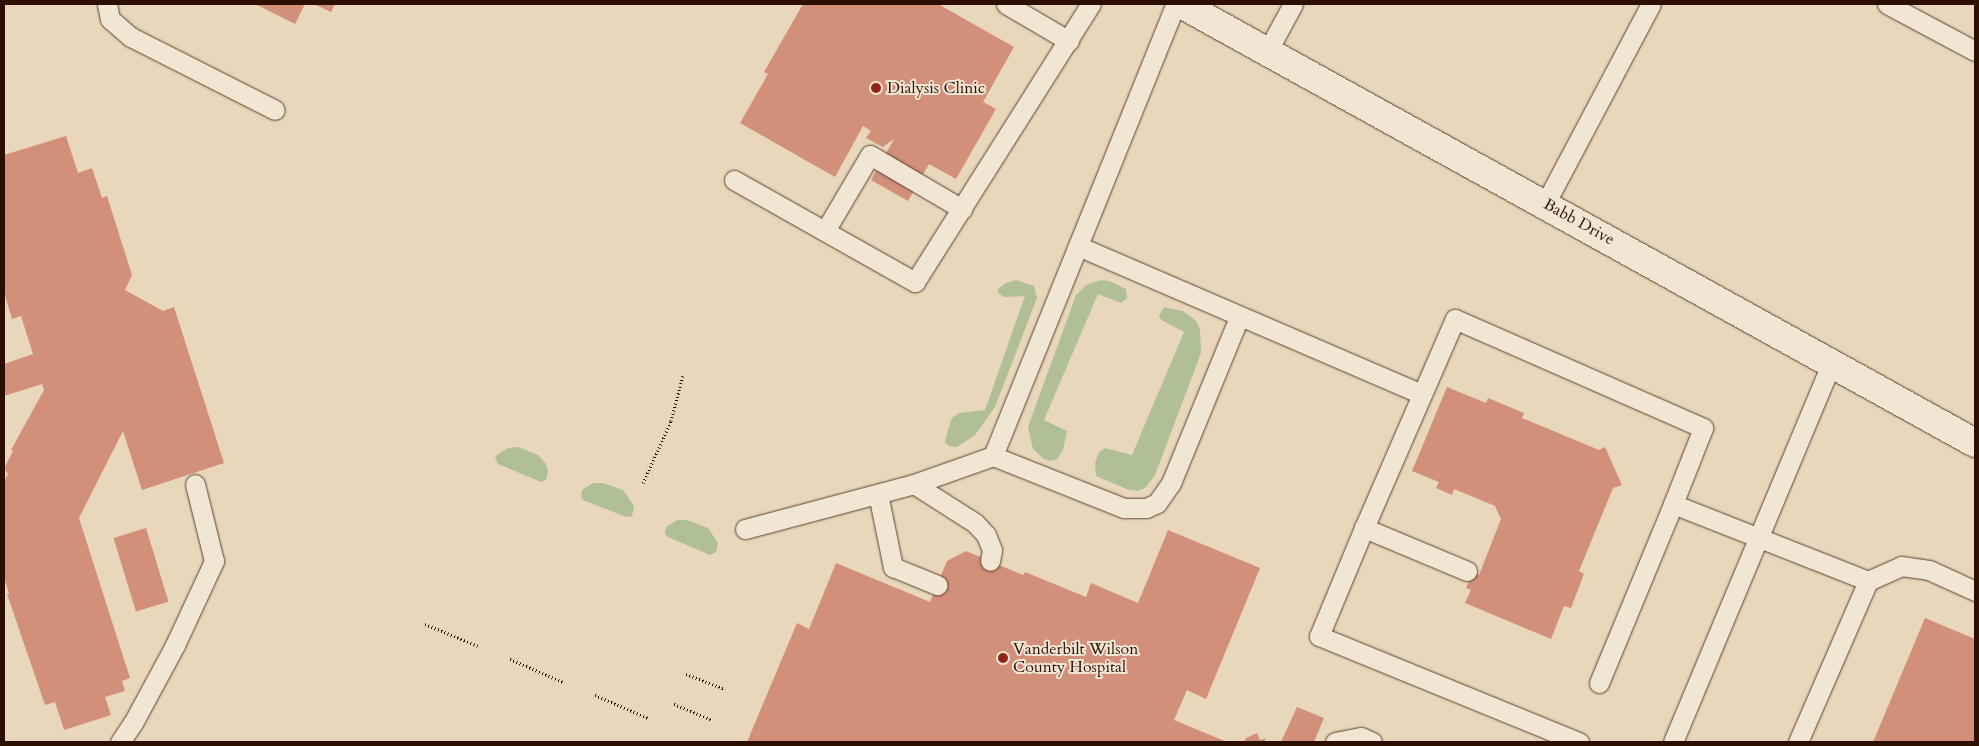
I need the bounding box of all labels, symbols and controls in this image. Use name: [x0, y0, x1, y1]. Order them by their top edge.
place label: Dialysis Clinic: [887, 78, 985, 98]
marker: Dialysis Clinic: [869, 81, 883, 95]
street label: Babb Drive: [1540, 195, 1618, 249]
place label: Vanderbilt Wilson County Hospital: [1013, 639, 1138, 677]
marker: Vanderbilt Wilson County Hospital: [997, 652, 1009, 664]

